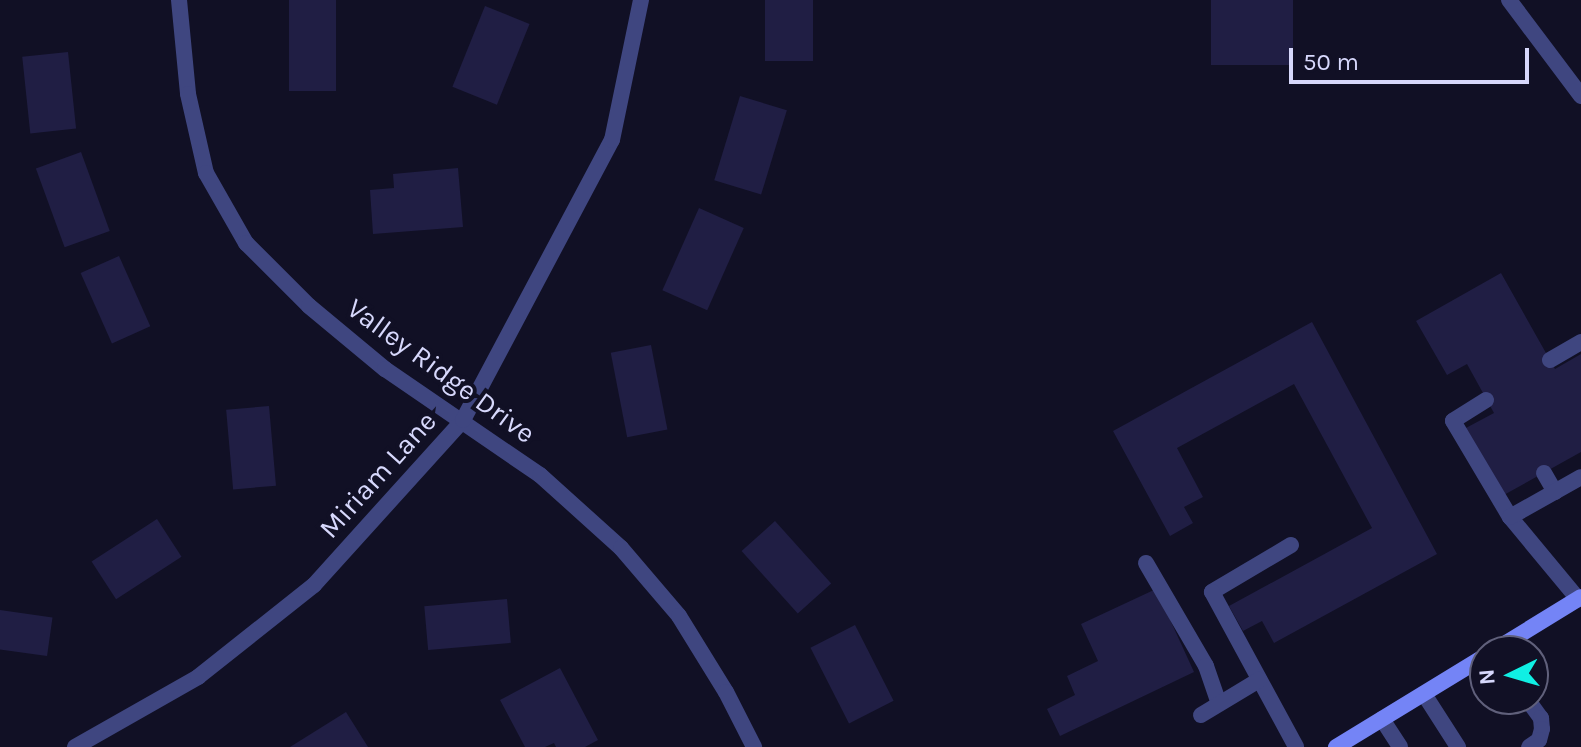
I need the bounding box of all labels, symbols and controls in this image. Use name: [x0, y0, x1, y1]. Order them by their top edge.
scale bar: [1293, 32, 1533, 82]
text: 50 m: [1303, 48, 1359, 76]
street label: Valley Ridge Drive: [340, 291, 542, 451]
street label: Miriam Lane: [312, 405, 444, 545]
north arrow: [1469, 635, 1549, 715]
text: N: [1473, 668, 1501, 686]

